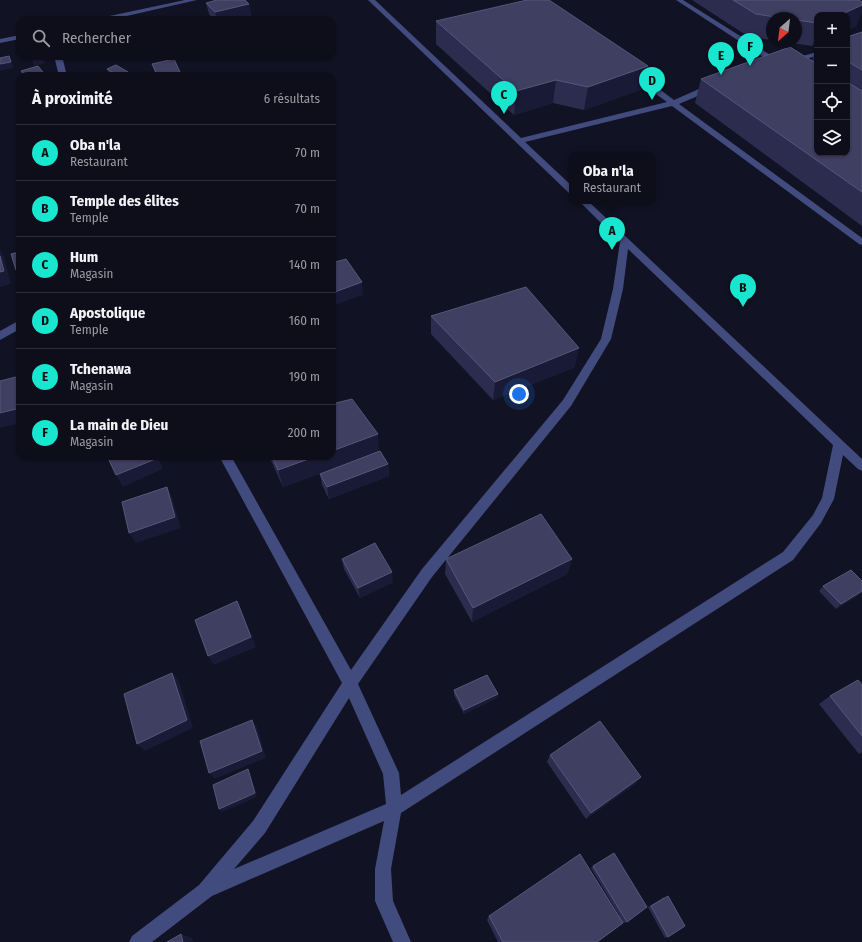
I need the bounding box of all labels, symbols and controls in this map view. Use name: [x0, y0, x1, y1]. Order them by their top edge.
north arrow: [766, 12, 802, 48]
map controls: [814, 12, 850, 156]
button: +: [814, 12, 850, 48]
search box: [16, 16, 336, 60]
icon: search: [30, 27, 52, 49]
text: Rechercher: [62, 29, 131, 47]
pin: F: [737, 33, 763, 66]
pin: E: [708, 42, 734, 75]
button: −: [814, 48, 850, 84]
pin: D: [639, 67, 665, 100]
pin: C: [491, 81, 517, 114]
button: locate: [814, 84, 850, 120]
text: À proximité: [32, 88, 113, 109]
text: 6 résultats: [264, 91, 320, 106]
button: layers: [814, 120, 850, 156]
text: Oba n'la: [70, 136, 121, 154]
text: A: [41, 145, 49, 160]
text: 70 m: [295, 145, 320, 160]
popup: [569, 152, 655, 204]
text: Restaurant: [70, 154, 128, 169]
text: Oba n'la: [583, 162, 634, 180]
text: Restaurant: [583, 180, 641, 195]
text: Temple des élites: [70, 192, 179, 210]
text: B: [41, 201, 49, 216]
text: 70 m: [295, 201, 320, 216]
text: Temple: [70, 210, 108, 225]
pin: A: [599, 217, 625, 250]
text: Hum: [70, 248, 98, 266]
text: C: [42, 257, 48, 272]
text: 140 m: [289, 257, 320, 272]
text: Magasin: [70, 266, 113, 281]
pin: B: [730, 274, 756, 307]
text: Apostolique: [70, 304, 145, 322]
text: D: [41, 313, 49, 328]
text: 160 m: [289, 313, 320, 328]
text: Temple: [70, 322, 108, 337]
text: Tchenawa: [70, 360, 131, 378]
text: E: [42, 369, 48, 384]
text: 190 m: [289, 369, 320, 384]
text: Magasin: [70, 378, 113, 393]
your location: [509, 384, 529, 404]
text: La main de Dieu: [70, 416, 168, 434]
text: F: [42, 425, 48, 440]
text: 200 m: [288, 425, 320, 440]
text: Magasin: [70, 434, 113, 449]

